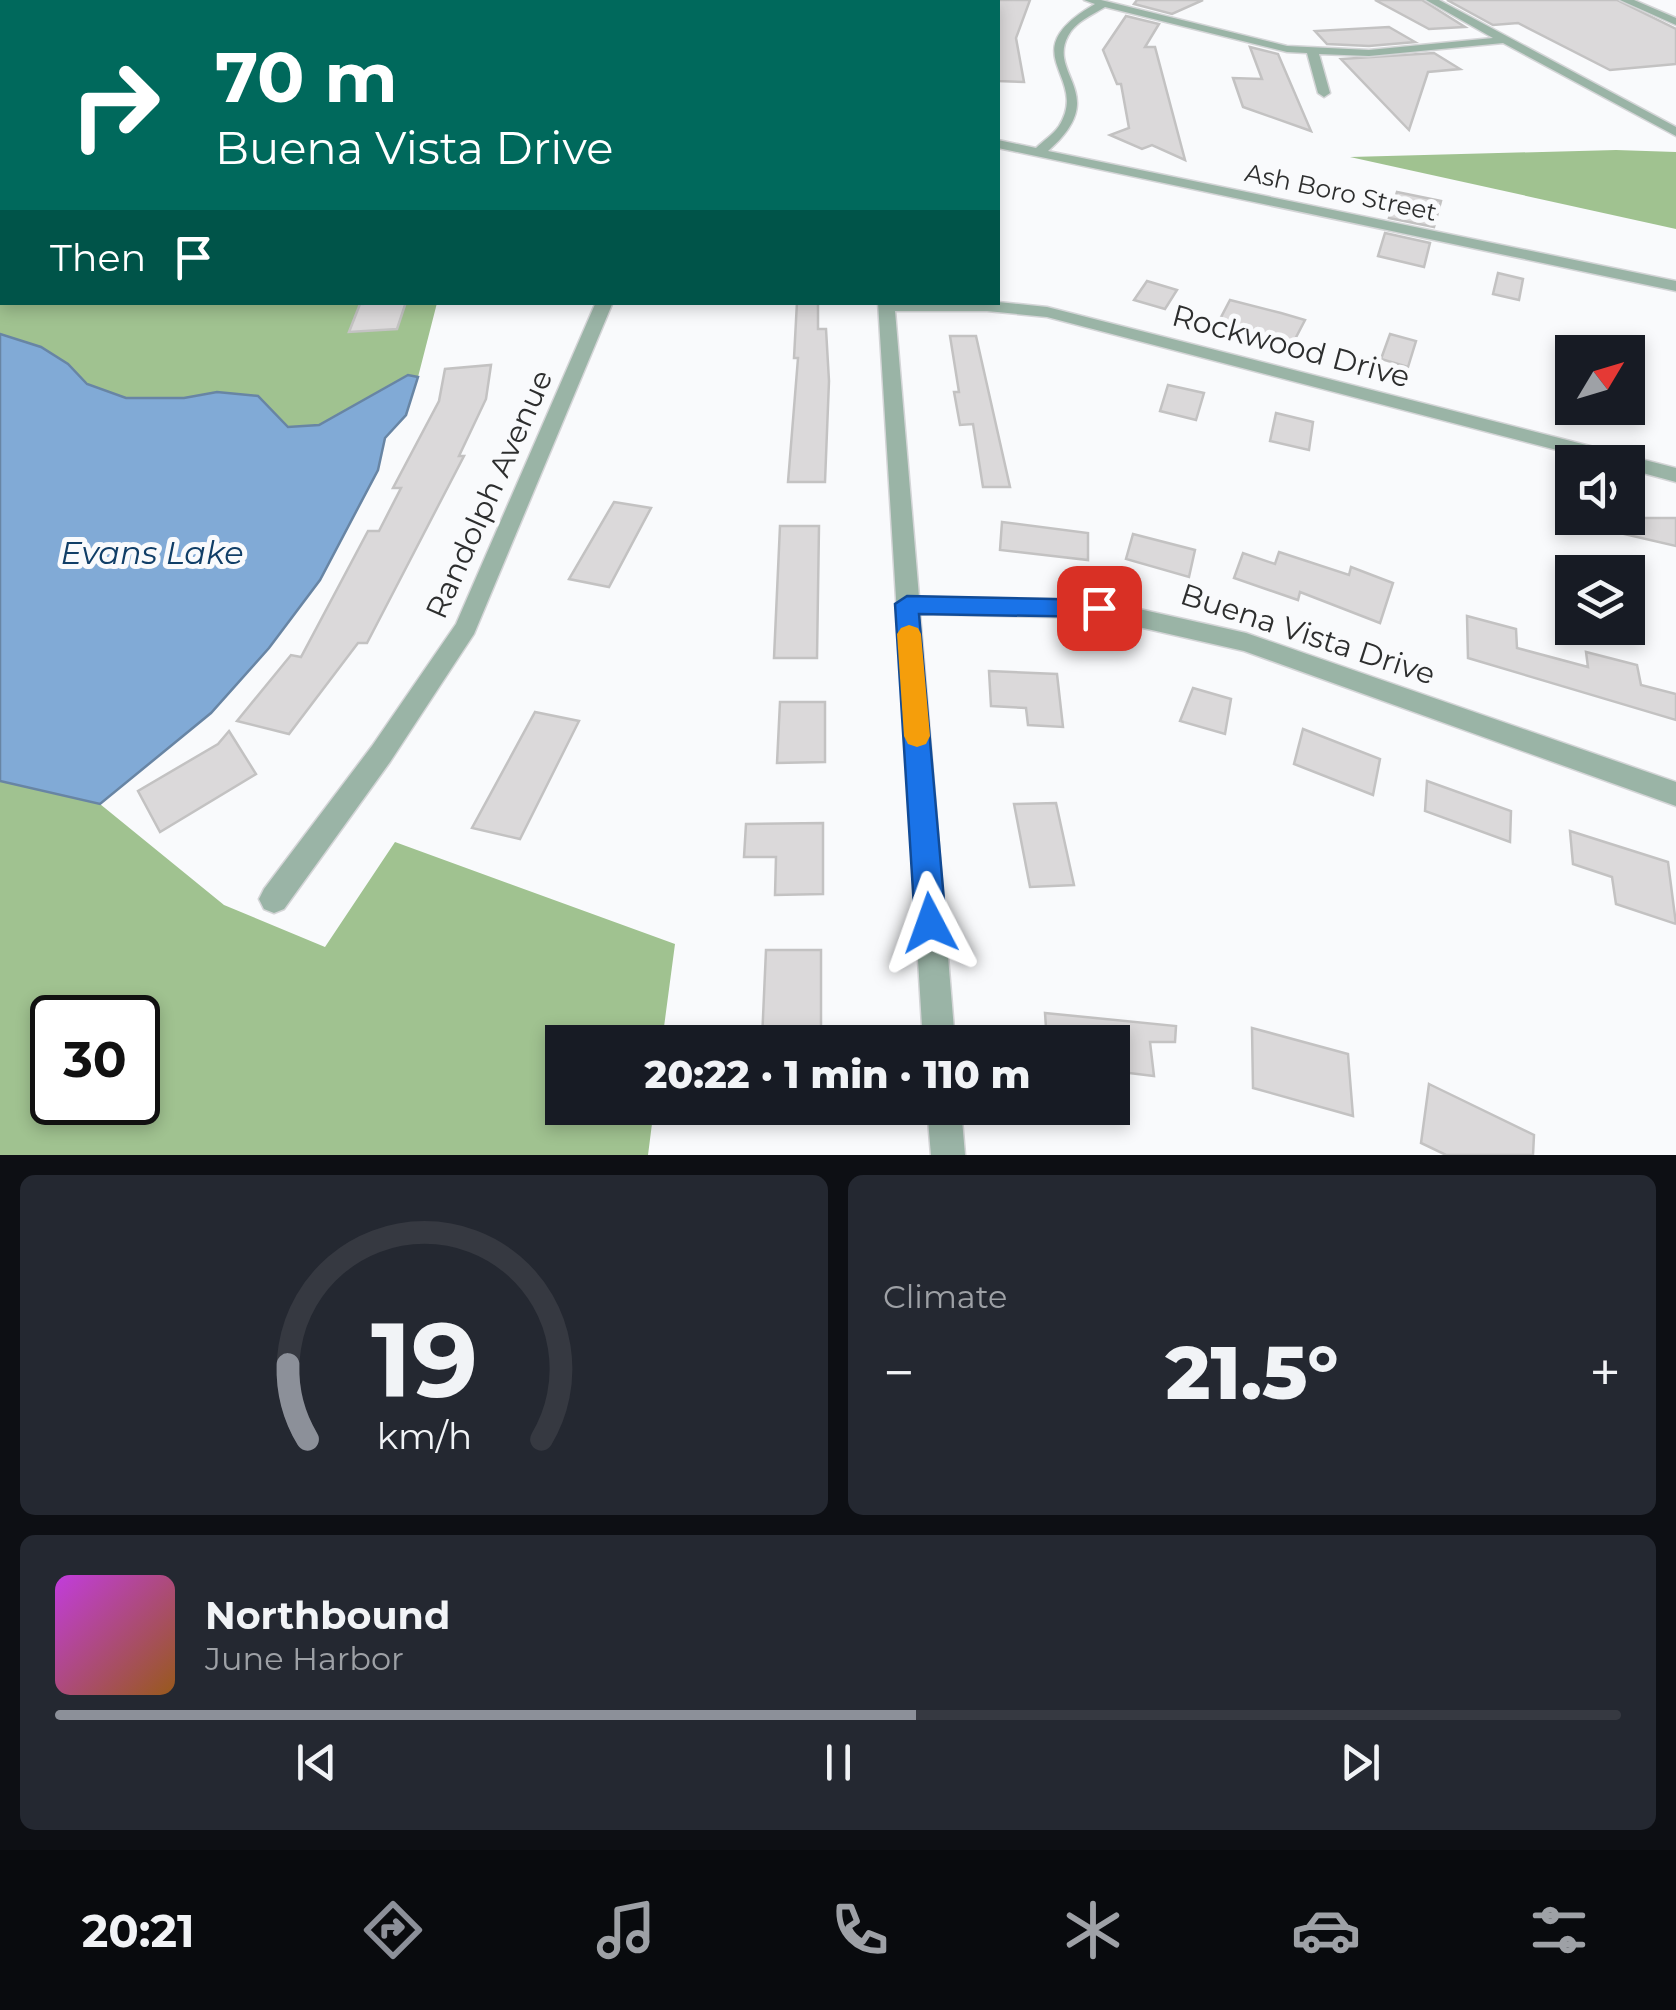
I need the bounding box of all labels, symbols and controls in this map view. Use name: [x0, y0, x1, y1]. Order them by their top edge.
text: 70 m: [215, 34, 398, 120]
icon: right: [50, 40, 180, 170]
text: Buena Vista Drive: [215, 120, 613, 175]
street label: Ash Boro Street: [1242, 157, 1440, 227]
icon: arrive: [166, 230, 221, 285]
text: Then: [50, 234, 146, 281]
street label: Rockwood Drive: [1168, 296, 1414, 396]
north arrow: [1555, 335, 1645, 425]
map controls: [1555, 335, 1645, 645]
street label: Randolph Avenue: [418, 364, 560, 624]
button: sound: [1555, 445, 1645, 535]
water label: Evans Lake: [60, 533, 244, 572]
button: layers: [1555, 555, 1645, 645]
pin: [1057, 566, 1142, 651]
street label: Buena Vista Drive: [1176, 575, 1440, 693]
icon: arrive: [1072, 581, 1127, 636]
position arrow: [878, 871, 982, 975]
speed limit sign: 30: [30, 995, 160, 1125]
text: 20:22 · 1 min · 110 m: [645, 1051, 1030, 1098]
text: Climate: [883, 1277, 1007, 1316]
text: 19: [370, 1296, 478, 1423]
text: 21.5°: [1165, 1326, 1339, 1418]
text: −: [883, 1339, 915, 1406]
text: +: [1589, 1339, 1621, 1406]
text: km/h: [376, 1414, 472, 1458]
text: Northbound: [205, 1592, 450, 1639]
text: June Harbor: [205, 1639, 404, 1678]
icon: previous: [289, 1735, 344, 1790]
icon: pause: [811, 1735, 866, 1790]
icon: next: [1333, 1735, 1388, 1790]
icon: directions: [358, 1895, 428, 1965]
icon: music: [591, 1895, 661, 1965]
icon: phone: [825, 1895, 895, 1965]
icon: climate: [1058, 1895, 1128, 1965]
icon: car: [1291, 1895, 1361, 1965]
icon: filters: [1524, 1895, 1594, 1965]
text: 20:21: [82, 1903, 195, 1958]

